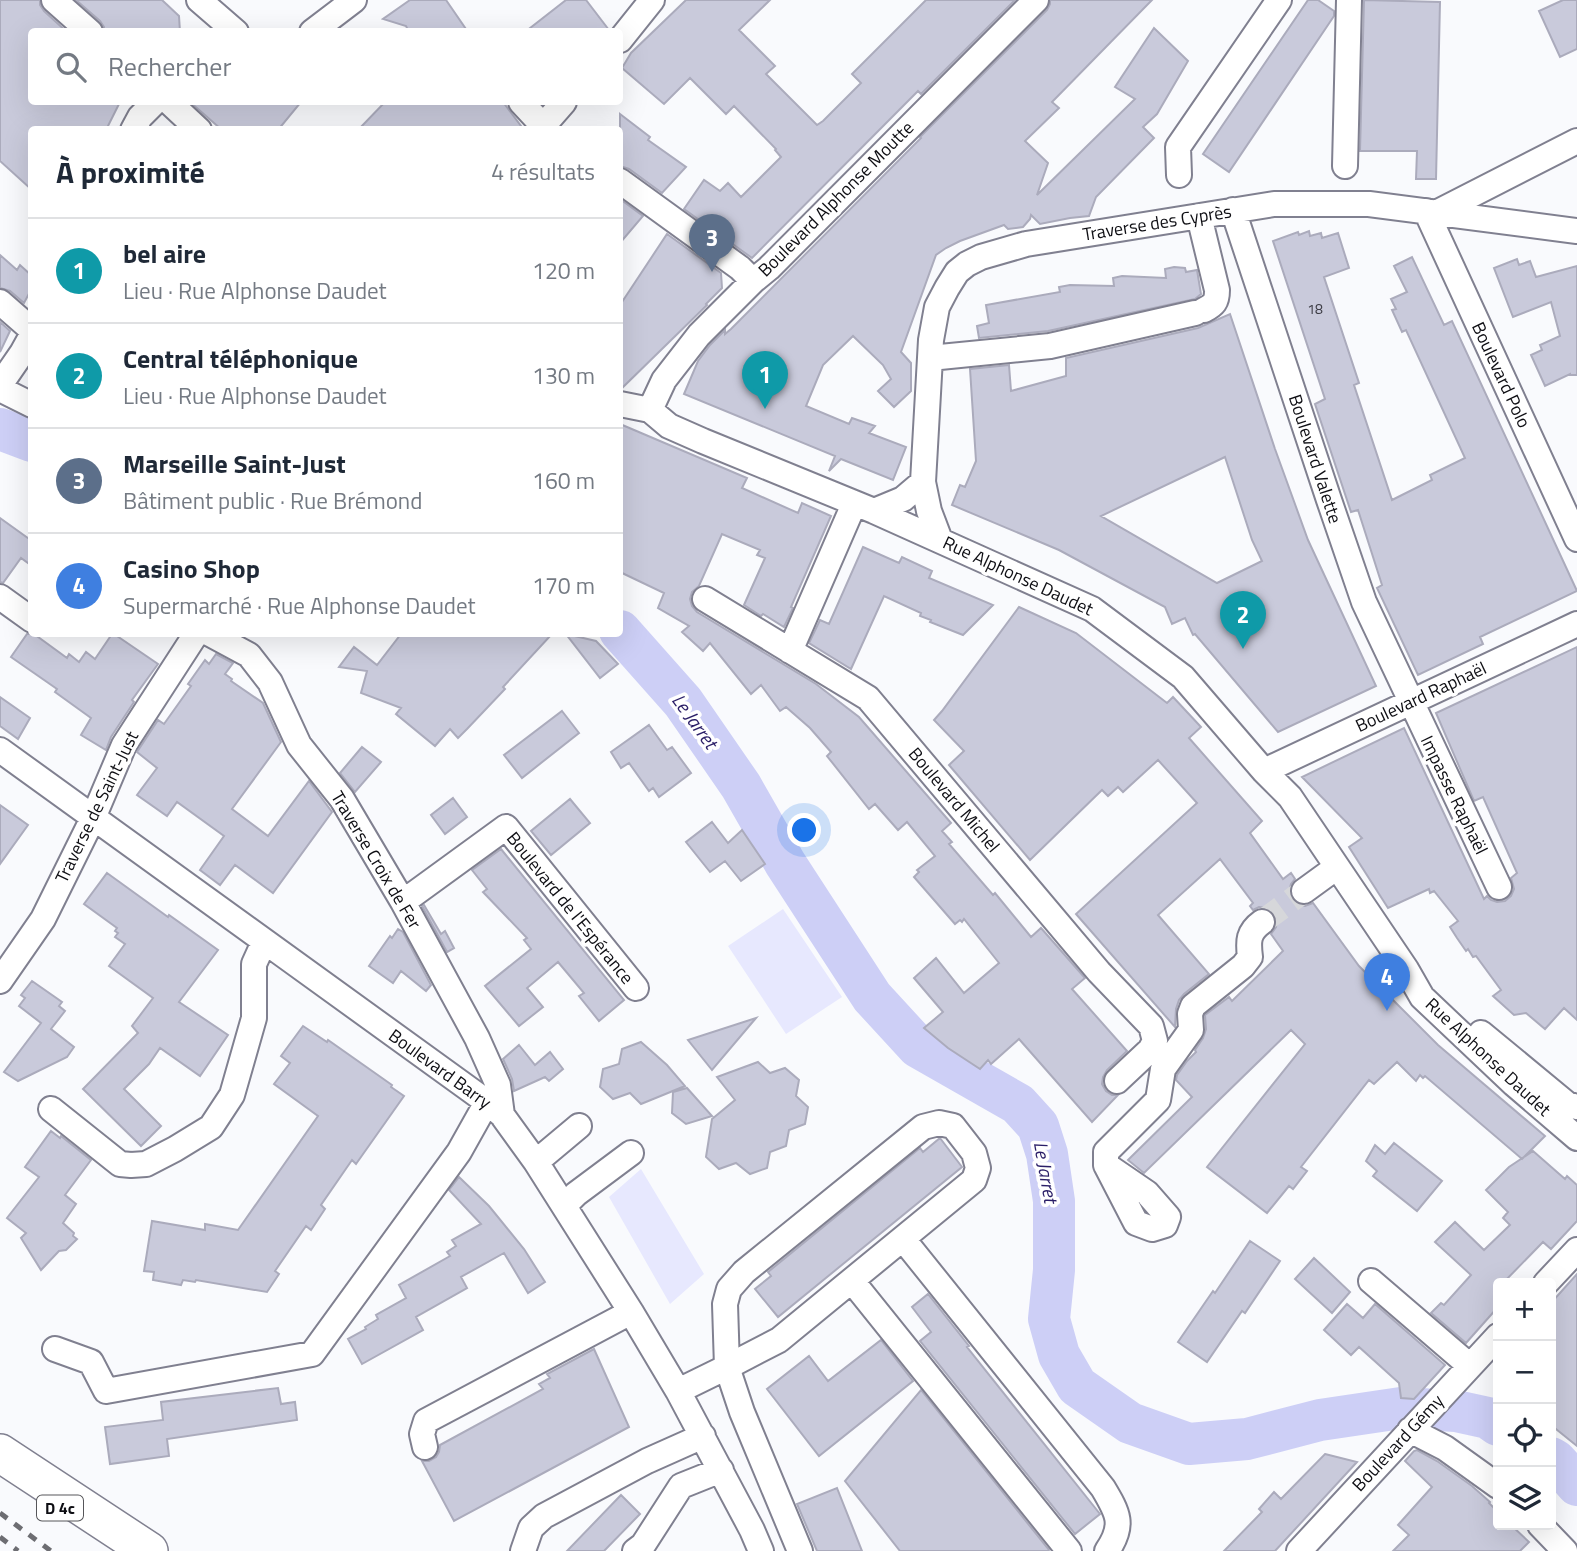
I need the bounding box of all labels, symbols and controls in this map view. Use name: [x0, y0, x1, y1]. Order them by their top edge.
search box: [28, 28, 623, 105]
text: Rechercher: [108, 47, 232, 86]
icon: search: [52, 48, 90, 86]
street label: Boulevard Alphonse Moutte: [752, 115, 920, 283]
text: À proximité: [56, 149, 205, 195]
text: 4 résultats: [491, 154, 595, 189]
street label: Traverse des Cyprès: [1081, 197, 1233, 248]
pin: 3: [689, 214, 735, 272]
text: bel aire: [123, 234, 206, 273]
text: 1: [73, 253, 85, 288]
text: 120 m: [532, 253, 595, 288]
text: Lieu · Rue Alphonse Daudet: [123, 273, 387, 308]
house number: 18: [1307, 298, 1323, 319]
street label: Boulevard Polo: [1465, 317, 1538, 432]
text: Central téléphonique: [123, 339, 358, 378]
pin: 1: [742, 351, 788, 409]
text: 2: [73, 358, 85, 393]
text: 130 m: [532, 358, 595, 393]
text: Lieu · Rue Alphonse Daudet: [123, 378, 387, 413]
street label: Boulevard Valette: [1282, 391, 1349, 527]
text: Marseille Saint-Just: [123, 444, 346, 483]
text: 3: [73, 463, 85, 498]
text: 160 m: [532, 463, 595, 498]
text: Bâtiment public · Rue Brémond: [123, 483, 422, 518]
street label: Rue Alphonse Daudet: [938, 529, 1099, 623]
text: Casino Shop: [123, 549, 260, 588]
text: 4: [73, 568, 85, 603]
text: 170 m: [532, 568, 595, 603]
text: Supermarché · Rue Alphonse Daudet: [123, 588, 476, 623]
pin: 2: [1220, 591, 1266, 649]
street label: Boulevard Raphaël: [1351, 654, 1491, 739]
water label: Le Jarret: [665, 687, 726, 756]
street label: Traverse de Saint-Just: [48, 726, 145, 887]
street label: Impasse Raphaël: [1414, 731, 1495, 859]
street label: Boulevard Michel: [902, 741, 1007, 858]
street label: Traverse Croix de Fer: [325, 786, 428, 934]
your location: [787, 813, 821, 847]
street label: Boulevard de l'Espérance: [500, 826, 640, 990]
pin: 4: [1364, 953, 1410, 1011]
street label: Rue Alphonse Daudet: [1419, 991, 1558, 1123]
street label: Boulevard Barry: [383, 1022, 498, 1115]
water label: Le Jarret: [1027, 1139, 1066, 1207]
map controls: [1493, 1278, 1556, 1530]
button: +: [1493, 1278, 1556, 1341]
button: −: [1493, 1341, 1556, 1404]
street label: Boulevard Gémy: [1345, 1388, 1450, 1497]
button: locate: [1493, 1404, 1556, 1467]
button: layers: [1493, 1467, 1556, 1530]
road number: D 4c: [37, 1496, 83, 1520]

